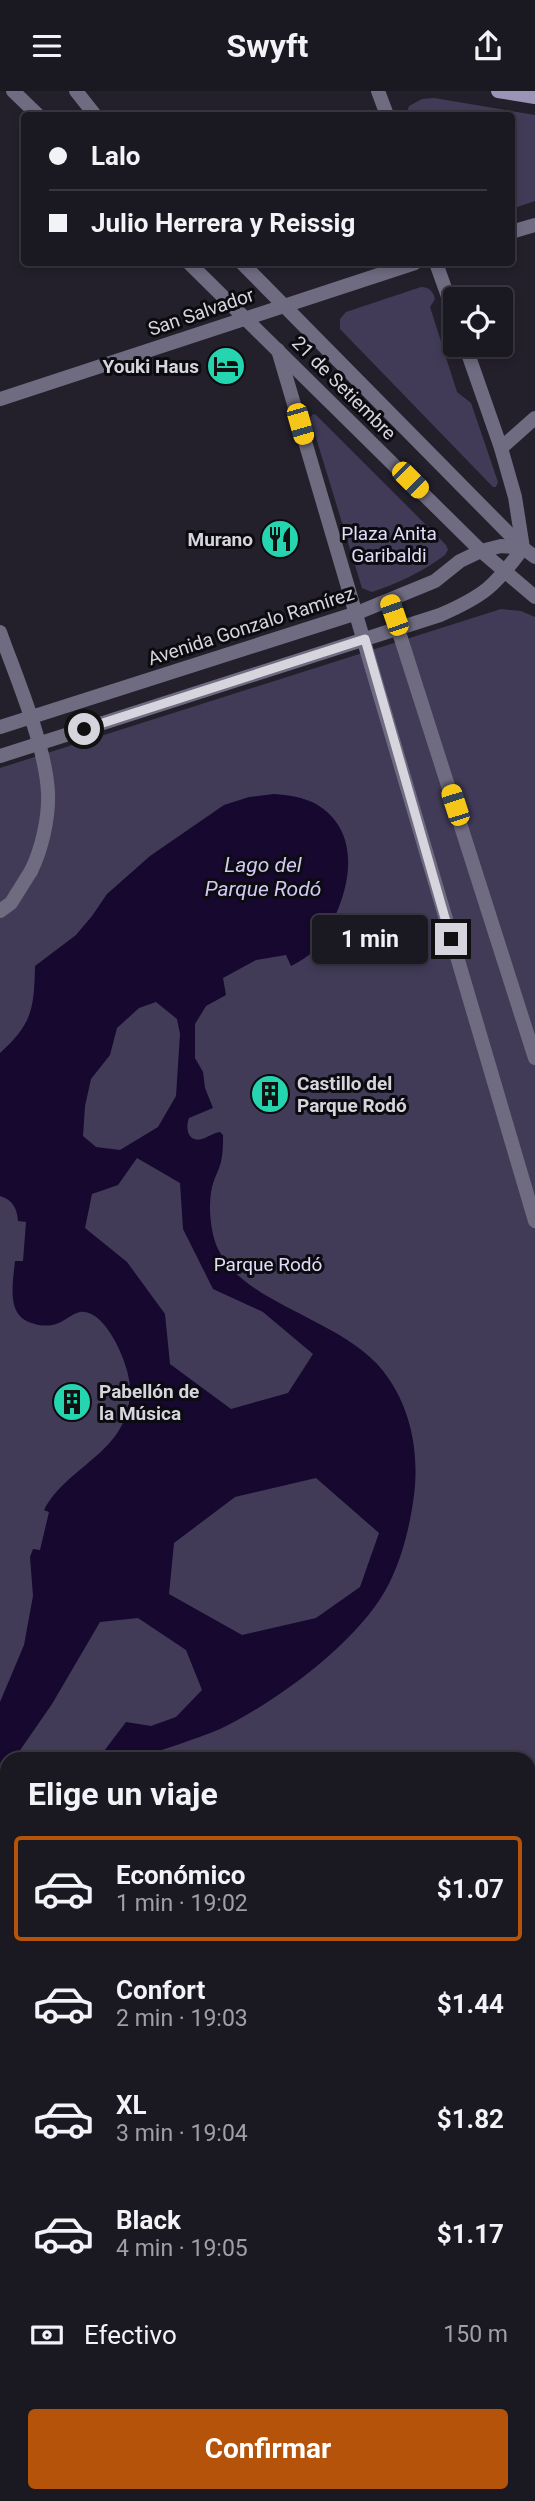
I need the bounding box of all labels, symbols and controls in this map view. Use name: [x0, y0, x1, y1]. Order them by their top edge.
icon: menu: [28, 27, 66, 65]
text: Swyft: [227, 27, 308, 65]
icon: share: [469, 27, 507, 65]
text: Lalo: [91, 141, 141, 171]
text: Julio Herrera y Reissig: [91, 208, 355, 238]
street label: San Salvador: [145, 283, 257, 341]
map controls: [443, 287, 513, 357]
button: locate: [443, 287, 513, 357]
street label: 21 de Setiembre: [287, 331, 401, 445]
hotel icon: Youki Haus: [205, 345, 247, 387]
place label: Youki Haus: [103, 355, 199, 378]
car: [285, 401, 316, 447]
car: [388, 458, 433, 502]
restaurant icon: Murano: [259, 518, 301, 560]
park label: Plaza Anita Garibaldi: [341, 522, 437, 567]
place label: Murano: [188, 528, 253, 551]
street label: Avenida Gonzalo Ramírez: [145, 582, 357, 670]
car: [378, 592, 411, 638]
route start: [68, 713, 100, 745]
car: [439, 782, 472, 828]
water label: Lago del Parque Rodó: [205, 853, 321, 901]
callout: 1 min: [311, 915, 426, 963]
route end: [435, 923, 467, 955]
text: 1 min: [341, 926, 399, 953]
place label: Castillo del Parque Rodó: [297, 1072, 407, 1117]
building icon: Castillo del Parque Rodó: [249, 1073, 291, 1115]
park label: Parque Rodó: [214, 1253, 322, 1276]
place label: Pabellón de la Música: [99, 1380, 199, 1425]
building icon: Pabellón de la Música: [51, 1381, 93, 1423]
text: Elige un viaje: [28, 1775, 218, 1813]
icon: car: [32, 1857, 95, 1920]
text: Económico: [116, 1860, 245, 1890]
text: $1.07: [437, 1874, 504, 1904]
text: 1 min · 19:02: [116, 1890, 248, 1917]
icon: car: [32, 1972, 95, 2035]
text: Confort: [116, 1975, 205, 2005]
text: $1.44: [437, 1989, 504, 2019]
text: 2 min · 19:03: [116, 2005, 248, 2032]
icon: car: [32, 2087, 95, 2150]
text: XL: [116, 2090, 147, 2120]
text: $1.82: [437, 2104, 504, 2134]
text: 3 min · 19:04: [116, 2120, 248, 2147]
icon: car: [32, 2202, 95, 2265]
text: Black: [116, 2205, 181, 2235]
text: $1.17: [437, 2219, 504, 2249]
text: 4 min · 19:05: [116, 2235, 248, 2262]
icon: cash: [28, 2316, 66, 2354]
text: Efectivo: [84, 2320, 177, 2350]
text: 150 m: [443, 2321, 508, 2348]
button: Confirmar: [28, 2409, 508, 2489]

